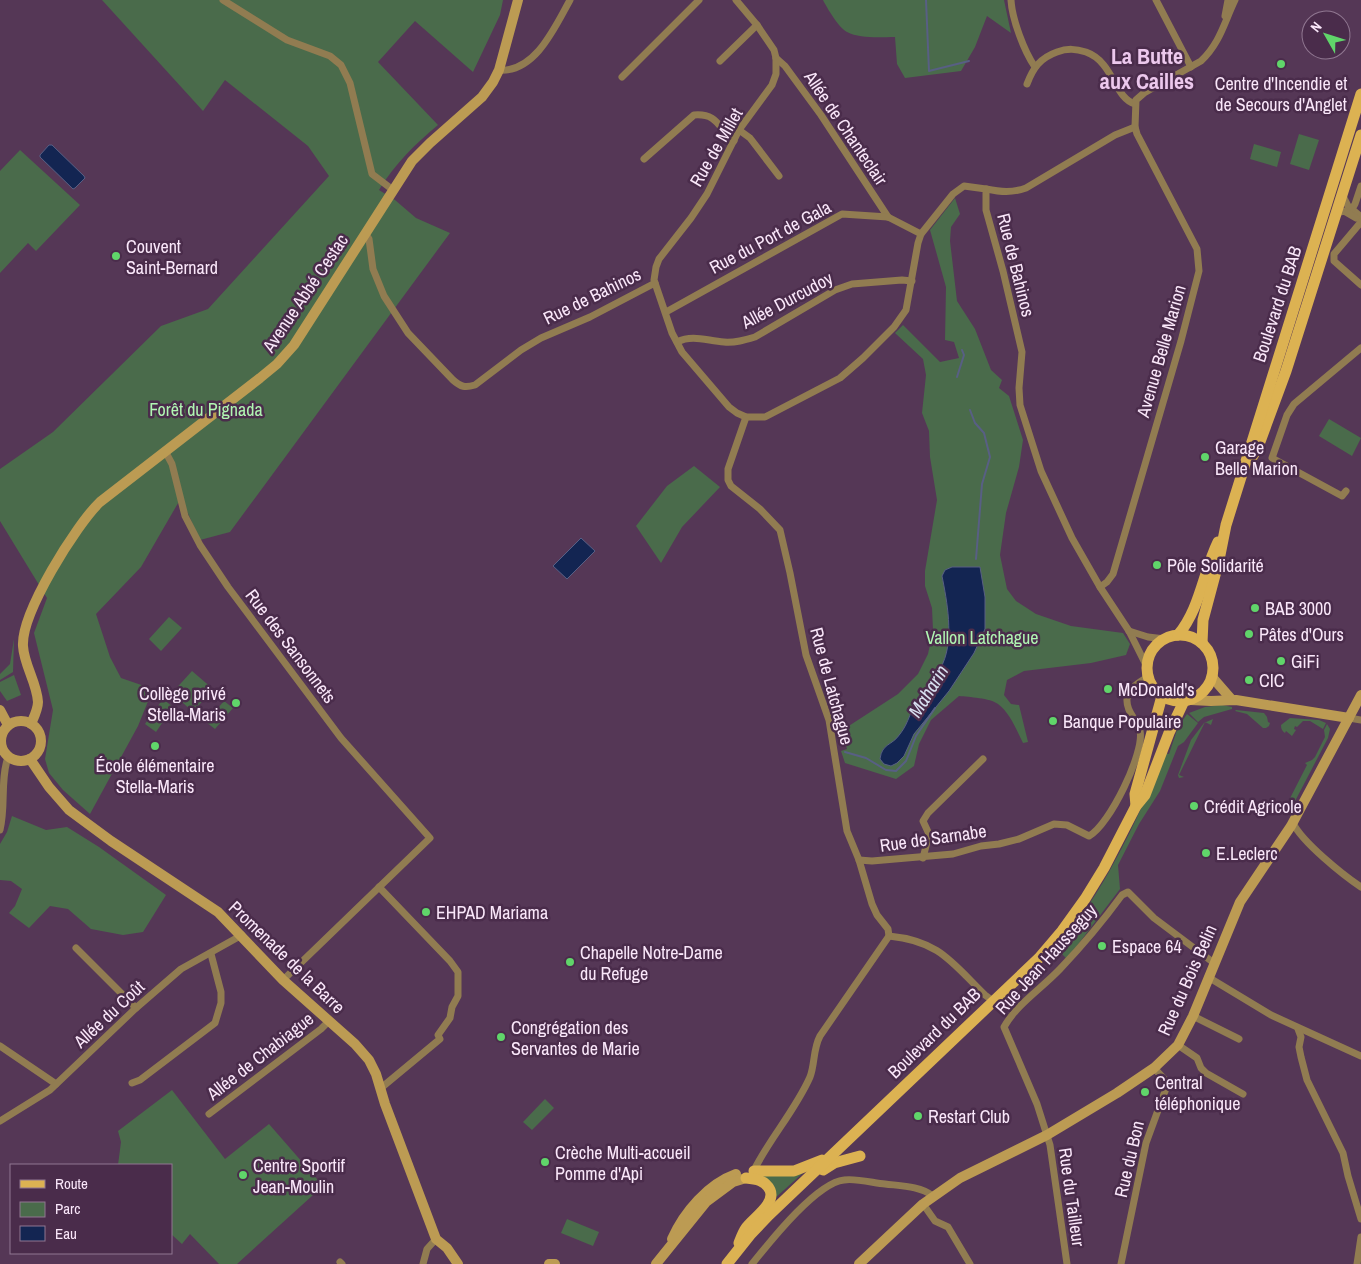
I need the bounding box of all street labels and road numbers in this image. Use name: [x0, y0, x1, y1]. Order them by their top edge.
street label: Allée de Chanteclair: [798, 65, 894, 190]
street label: Rue de Millet: [683, 103, 749, 191]
street label: Rue du Port de Gala: [705, 194, 835, 280]
street label: Rue de Bahinos: [991, 211, 1041, 319]
street label: Avenue Abbé Cestac: [256, 229, 354, 358]
street label: Boulevard du BAB: [1246, 243, 1308, 365]
street label: Rue de Bahinos: [539, 262, 645, 330]
street label: Allée Durcudoy: [736, 265, 838, 335]
street label: Avenue Belle Marion: [1130, 282, 1192, 421]
street label: Rue des Sansonnets: [240, 584, 342, 708]
street label: Rue de Latchague: [804, 624, 860, 748]
street label: Rue de Sarnabe: [878, 818, 988, 858]
street label: Promenade de la Barre: [223, 895, 351, 1019]
street label: Rue Jean Hausseguy: [989, 898, 1103, 1020]
street label: Rue du Bois Belin: [1151, 921, 1223, 1039]
street label: Allée du Coût: [67, 975, 150, 1054]
street label: Boulevard du BAB: [882, 982, 986, 1084]
street label: Allée de Chabiague: [200, 1006, 319, 1106]
street label: Rue du Bon: [1108, 1118, 1150, 1200]
street label: Rue du Tailleur: [1053, 1146, 1091, 1248]

